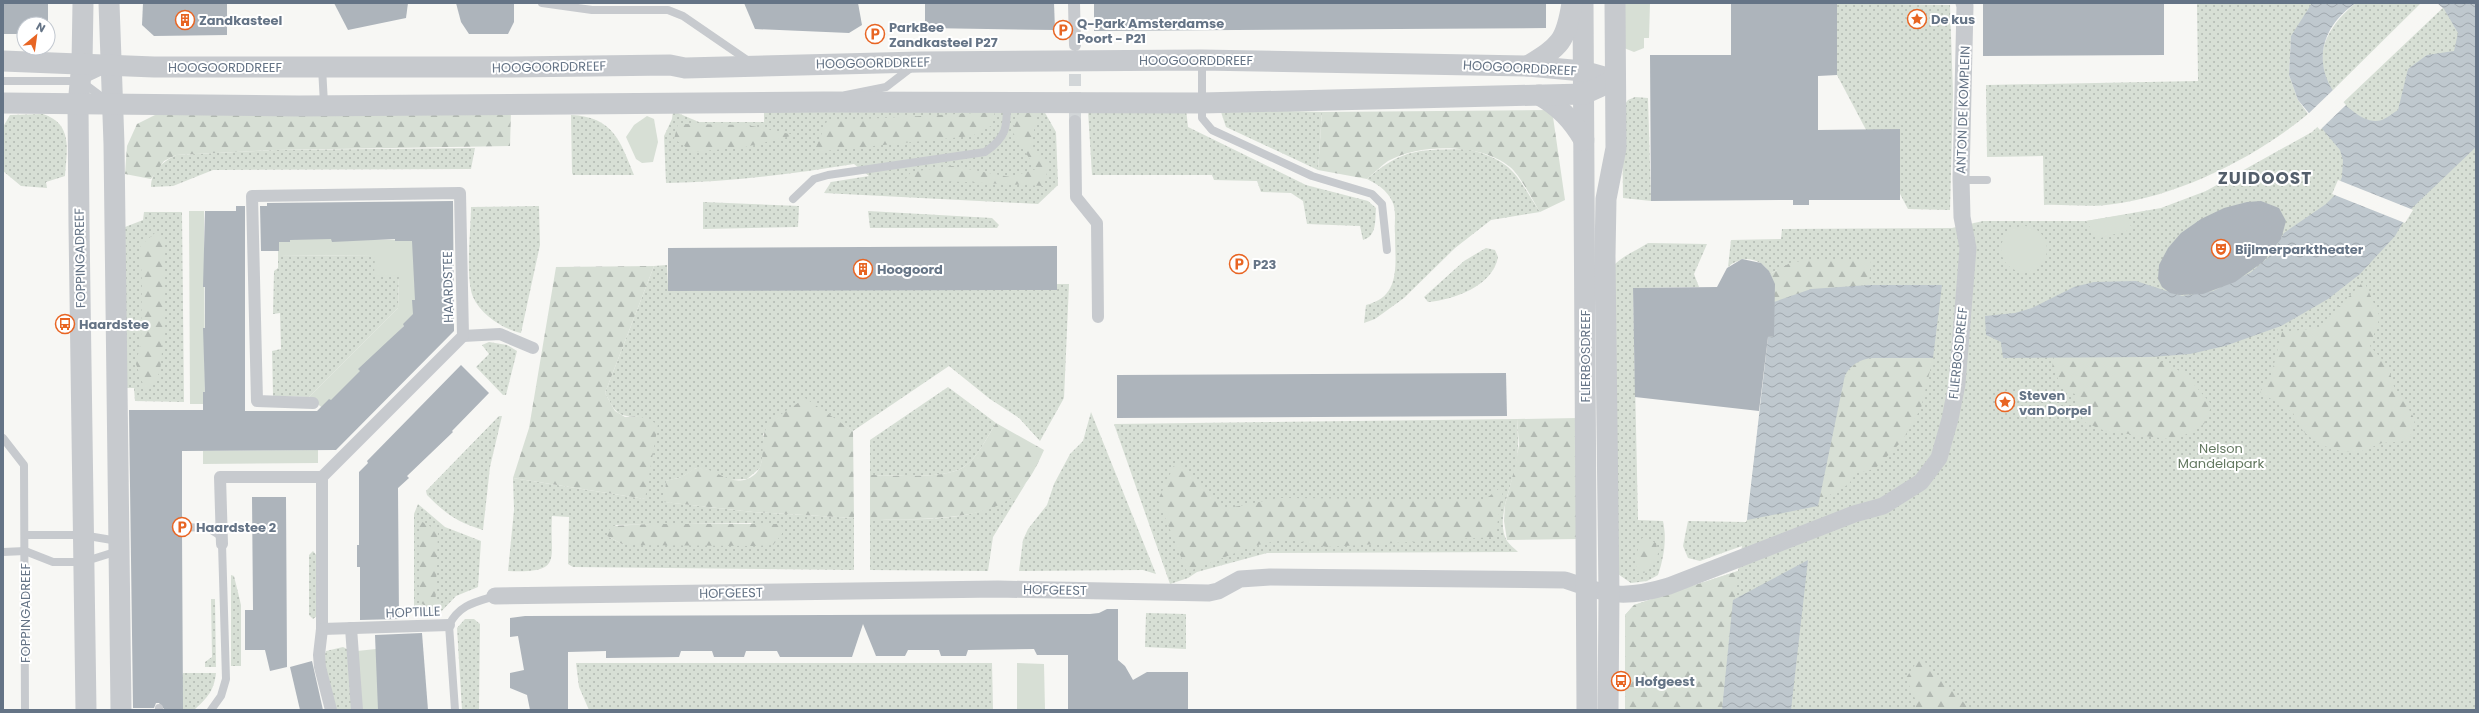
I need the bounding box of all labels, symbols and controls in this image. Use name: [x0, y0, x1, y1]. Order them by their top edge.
place icon: De kus: [1906, 8, 1928, 30]
building icon: Zandkasteel: [174, 9, 196, 31]
place label: De kus: [1931, 10, 1975, 29]
place label: Zandkasteel: [199, 11, 283, 30]
place label: Q-Park Amsterdamse Poort - P21: [1077, 14, 1224, 48]
north arrow: [16, 16, 56, 56]
text: N: [33, 18, 48, 36]
place label: ParkBee Zandkasteel P27: [889, 18, 998, 52]
parking icon: Q-Park Amsterdamse Poort - P21: [1052, 19, 1074, 41]
parking icon: ParkBee Zandkasteel P27: [864, 23, 886, 45]
street label: ANTON DE KOMPLEIN: [1951, 45, 1975, 175]
street label: HOOGOORDDREEF: [1139, 51, 1253, 70]
street label: HOOGOORDDREEF: [816, 52, 931, 73]
street label: HOOGOORDDREEF: [492, 56, 607, 77]
street label: HOOGOORDDREEF: [1463, 56, 1578, 80]
street label: HOOGOORDDREEF: [168, 58, 282, 77]
district label: ZUIDOOST: [2218, 166, 2312, 190]
street label: FOPPINGADREEF: [70, 207, 90, 308]
theatre icon: Bijlmerparktheater: [2210, 238, 2232, 260]
place label: Bijlmerparktheater: [2235, 240, 2364, 259]
street label: HAARDSTEE: [438, 251, 458, 323]
parking icon: P23: [1228, 253, 1250, 275]
place label: P23: [1253, 255, 1277, 274]
building icon: Hoogoord: [852, 258, 874, 280]
place label: Hoogoord: [877, 260, 943, 279]
street label: FLIERBOSDREEF: [1944, 305, 1972, 400]
street label: FLIERBOSDREEF: [1576, 309, 1595, 402]
bus stop icon: Haardstee: [54, 313, 76, 335]
place label: Haardstee: [79, 315, 149, 334]
place label: Steven van Dorpel: [2019, 386, 2092, 420]
place icon: Steven van Dorpel: [1994, 391, 2016, 413]
park label: Nelson Mandelapark: [2178, 439, 2264, 473]
parking icon: Haardstee 2: [171, 516, 193, 538]
place label: Haardstee 2: [196, 518, 277, 537]
street label: FOPPINGADREEF: [16, 563, 35, 663]
street label: HOFGEEST: [1023, 580, 1087, 600]
street label: HOFGEEST: [699, 583, 763, 603]
street label: HOPTILLE: [385, 602, 441, 622]
bus stop icon: Hofgeest: [1610, 670, 1632, 692]
place label: Hofgeest: [1635, 672, 1695, 691]

